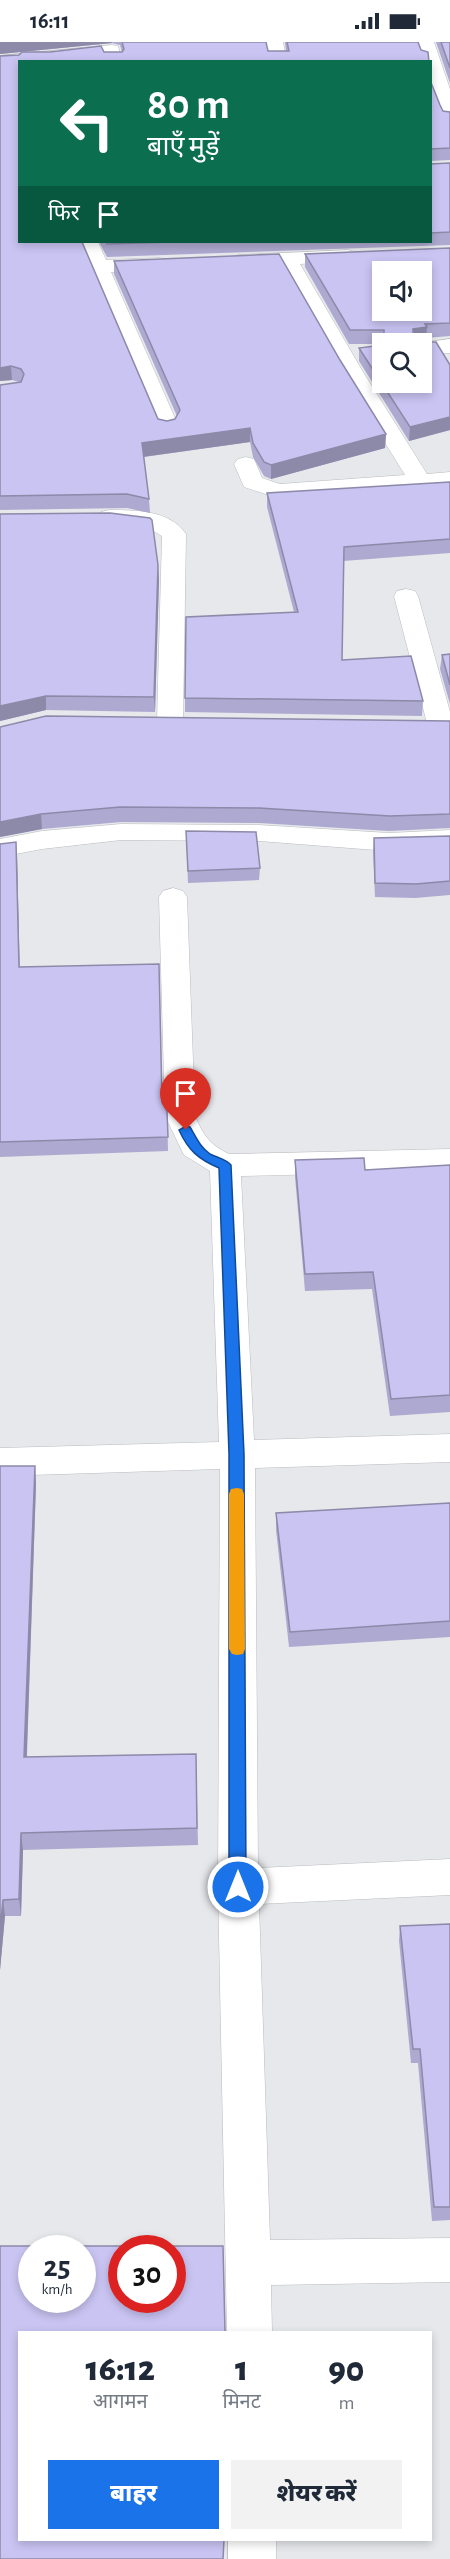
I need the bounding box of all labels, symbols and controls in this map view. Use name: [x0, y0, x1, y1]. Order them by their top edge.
text: 16:11: [30, 10, 69, 32]
icon: left: [48, 84, 126, 162]
text: 80 m: [147, 84, 230, 126]
text: बाएँ मुड़ें: [147, 133, 219, 160]
icon: arrive: [92, 198, 125, 231]
text: फिर: [48, 202, 80, 224]
map controls: [372, 261, 432, 393]
button: sound: [372, 261, 432, 321]
button: search: [372, 333, 432, 393]
pin: [160, 1068, 211, 1130]
icon: arrive: [169, 1077, 202, 1110]
position arrow: [206, 1855, 270, 1919]
speed limit sign: 30: [108, 2235, 186, 2313]
text: 25: [43, 2252, 71, 2282]
text: km/h: [42, 2282, 72, 2297]
text: 16:12: [85, 2351, 155, 2387]
text: 1: [235, 2351, 248, 2387]
text: 90: [328, 2352, 365, 2388]
text: आगमन: [93, 2392, 148, 2412]
text: मिनट: [222, 2392, 261, 2412]
text: m: [338, 2393, 354, 2413]
button: बाहर: [48, 2460, 219, 2529]
button: शेयर करें: [231, 2460, 402, 2529]

